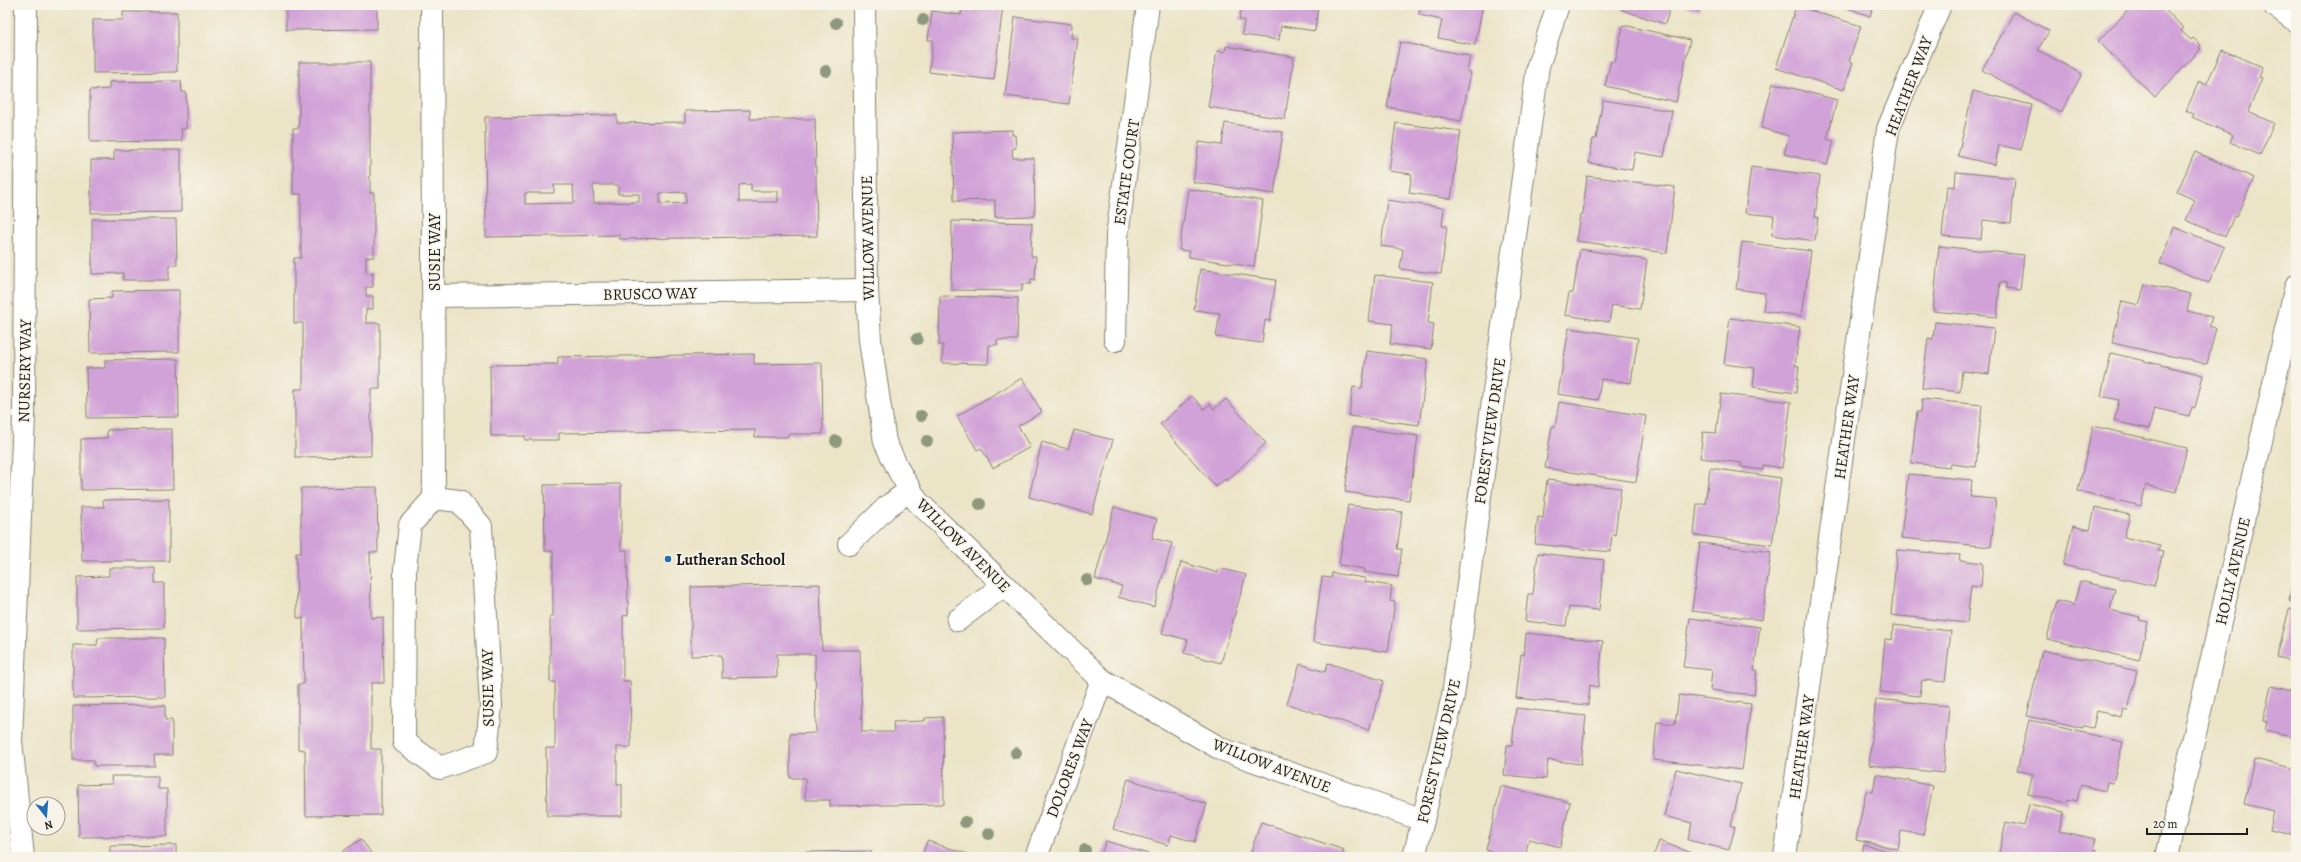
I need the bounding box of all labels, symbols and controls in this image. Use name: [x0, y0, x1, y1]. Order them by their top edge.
street label: HEATHER WAY: [1880, 33, 1938, 139]
street label: ESTATE COURT: [1109, 117, 1145, 227]
street label: WILLOW AVENUE: [856, 175, 880, 302]
street label: SUSIE WAY: [424, 213, 446, 291]
street label: BRUSCO WAY: [603, 282, 698, 306]
street label: NURSERY WAY: [13, 319, 37, 423]
street label: FOREST VIEW DRIVE: [1469, 356, 1511, 506]
street label: HEATHER WAY: [1829, 373, 1865, 481]
street label: WILLOW AVENUE: [911, 493, 1015, 598]
street label: HOLLY AVENUE: [2210, 515, 2256, 627]
place label: Lutheran School: [676, 549, 786, 571]
marker: Lutheran School: [663, 554, 673, 564]
street label: SUSIE WAY: [476, 649, 500, 727]
street label: FOREST VIEW DRIVE: [1412, 677, 1466, 826]
street label: HEATHER WAY: [1784, 693, 1820, 801]
street label: DOLORES WAY: [1041, 716, 1099, 821]
street label: WILLOW AVENUE: [1208, 733, 1334, 799]
north arrow: [26, 796, 66, 836]
scale bar: [2147, 810, 2247, 836]
text: 20 m: [2153, 816, 2177, 832]
text: N: [43, 817, 55, 833]

